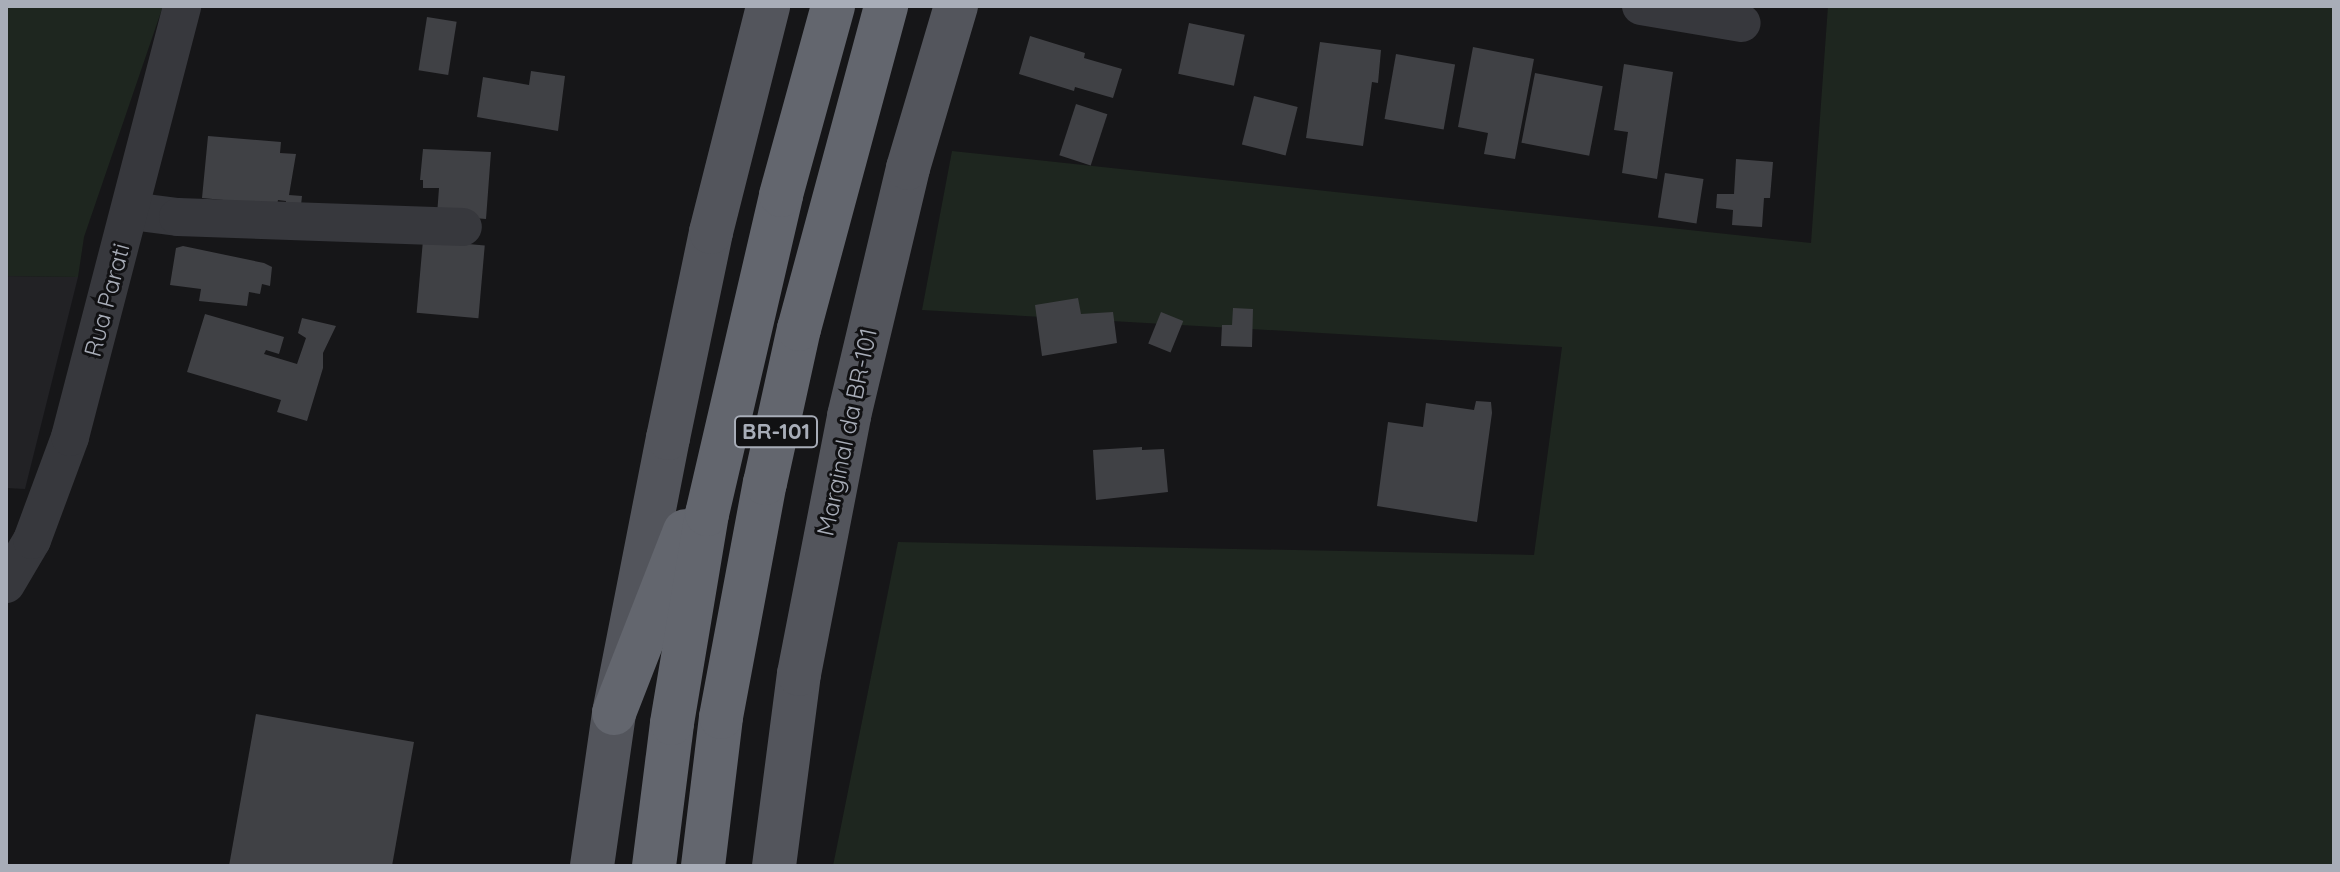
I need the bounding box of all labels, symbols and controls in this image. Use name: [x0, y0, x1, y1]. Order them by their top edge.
street label: Rua Parati: [78, 240, 136, 360]
street label: Marginal da BR-101: [811, 326, 883, 538]
road number: BR-101: [734, 414, 818, 450]

